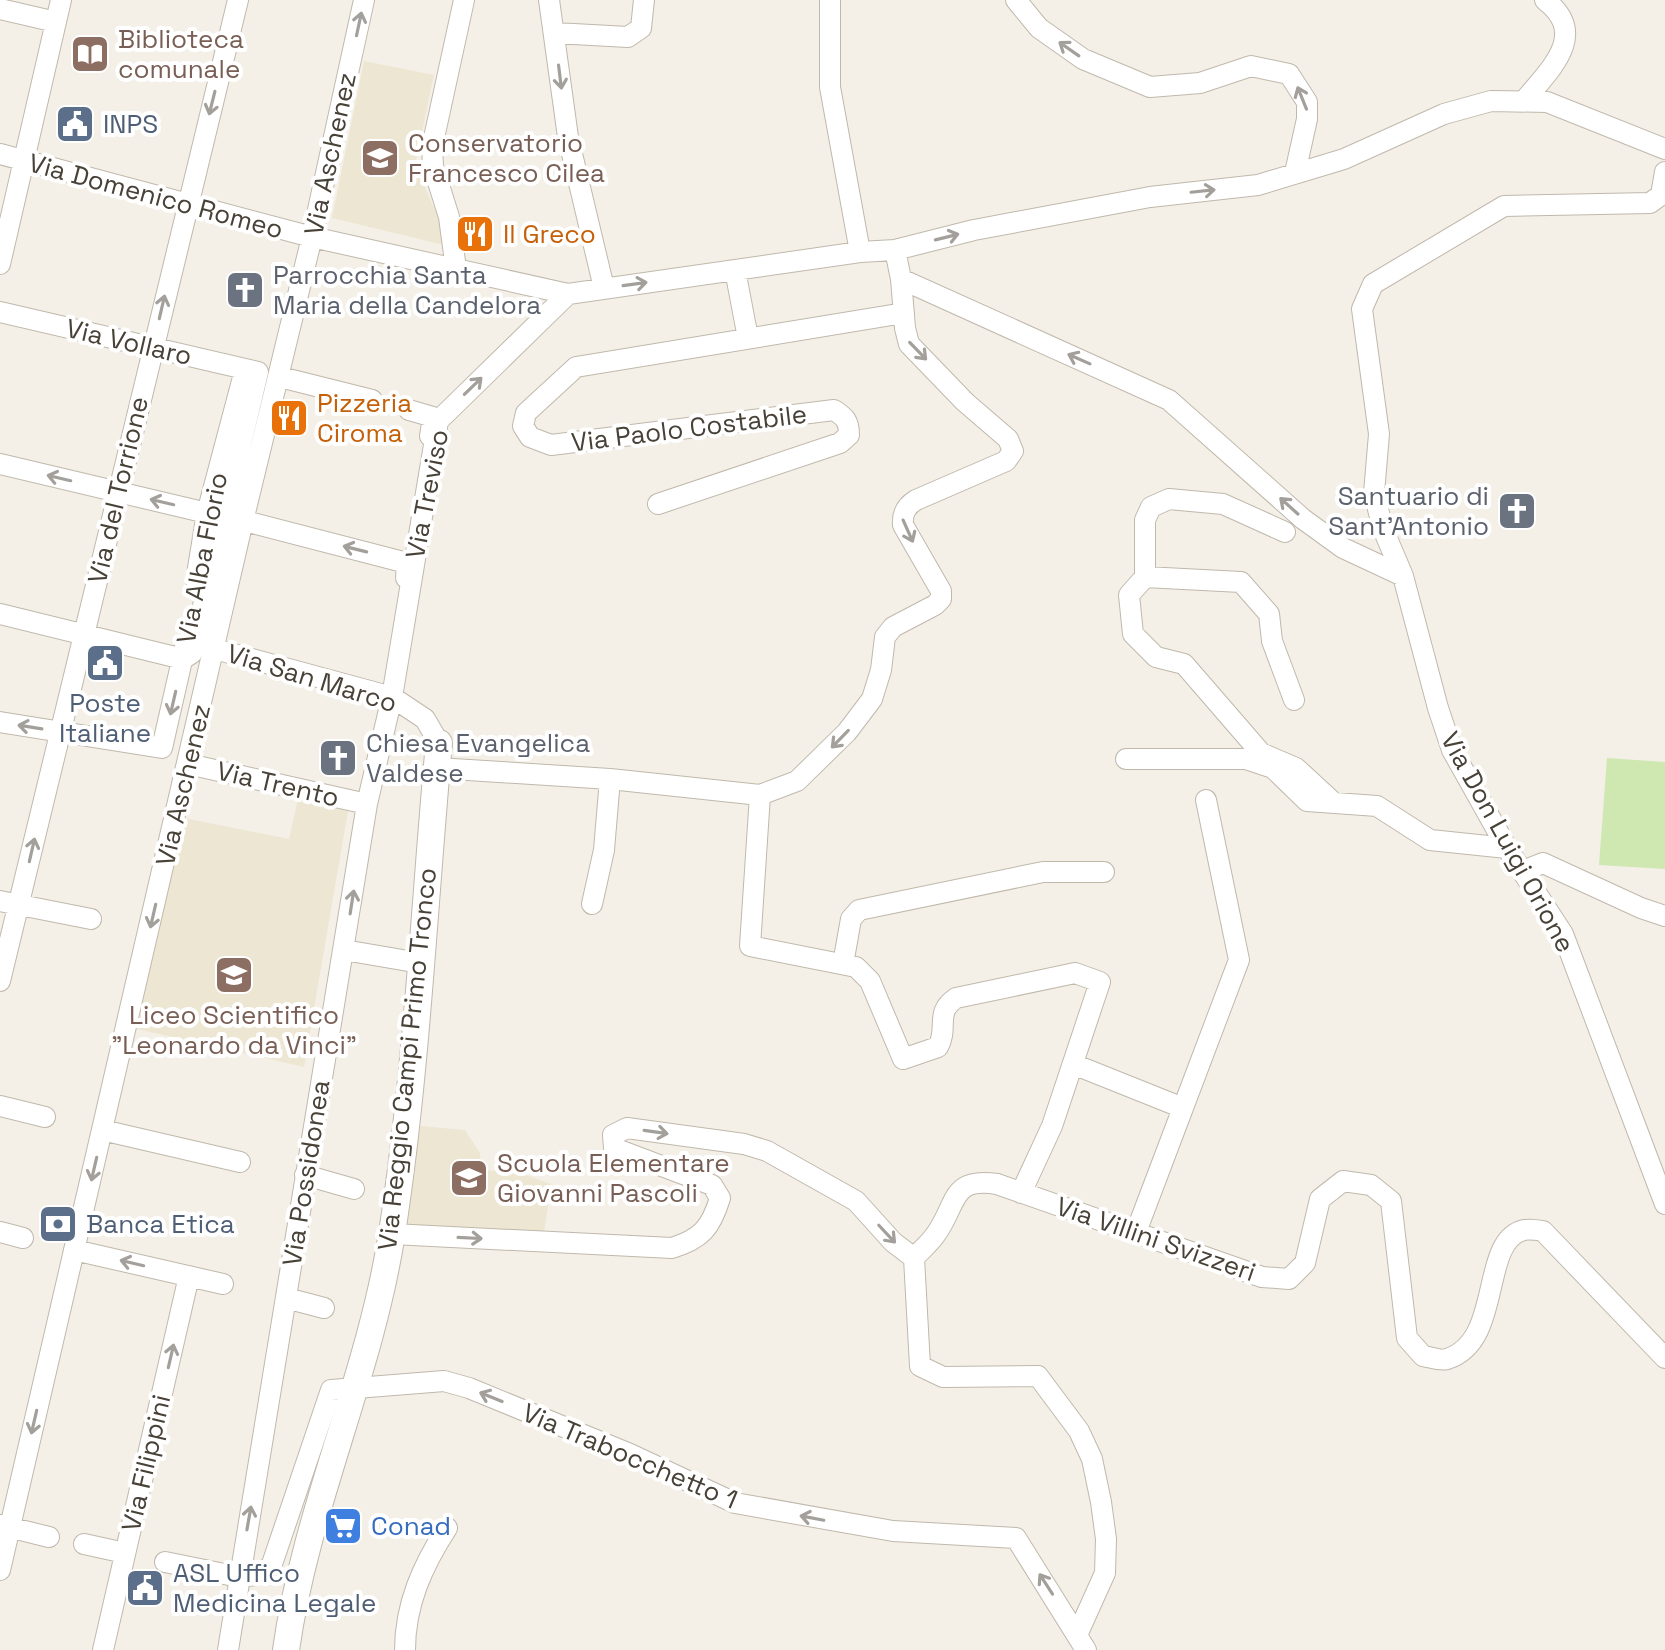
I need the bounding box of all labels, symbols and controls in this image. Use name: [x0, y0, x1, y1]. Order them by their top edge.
one-way arrow: [352, 12, 367, 37]
place label: Biblioteca comunale: [118, 22, 244, 86]
library icon: Biblioteca comunale: [69, 33, 111, 75]
one-way arrow: [1059, 41, 1081, 57]
one-way arrow: [553, 63, 568, 90]
street label: Via Aschenez: [296, 70, 364, 238]
one-way arrow: [1294, 86, 1308, 110]
one-way arrow: [204, 89, 219, 115]
public building icon: INPS: [54, 103, 96, 145]
place label: INPS: [103, 107, 158, 141]
place label: Conservatorio Francesco Cilea: [408, 126, 605, 190]
school or university icon: Conservatorio Francesco Cilea: [359, 137, 401, 179]
street label: Via Domenico Romeo: [25, 146, 287, 246]
one-way arrow: [1190, 183, 1215, 198]
restaurant icon: Il Greco: [454, 213, 496, 255]
place label: Il Greco: [503, 217, 596, 251]
one-way arrow: [934, 229, 960, 244]
place label: Parrocchia Santa Maria della Candelora: [273, 258, 541, 322]
church icon: Parrocchia Santa Maria della Candelora: [224, 269, 266, 311]
one-way arrow: [622, 276, 647, 291]
one-way arrow: [155, 295, 170, 321]
street label: Via Vollaro: [63, 311, 195, 373]
one-way arrow: [908, 341, 927, 360]
one-way arrow: [1067, 351, 1091, 366]
one-way arrow: [463, 377, 482, 396]
place label: Pizzeria Ciroma: [317, 386, 412, 450]
street label: Via del Torrione: [80, 393, 156, 587]
restaurant icon: Pizzeria Ciroma: [268, 397, 310, 439]
street label: Via Paolo Costabile: [569, 397, 809, 459]
street label: Via Treviso: [398, 426, 456, 562]
one-way arrow: [47, 470, 72, 485]
street label: Via Alba Florio: [169, 470, 235, 646]
place label: Santuario di Sant'Antonio: [1328, 479, 1489, 543]
church icon: Santuario di Sant'Antonio: [1496, 490, 1538, 532]
one-way arrow: [150, 494, 176, 509]
one-way arrow: [1280, 498, 1300, 516]
one-way arrow: [901, 519, 916, 543]
one-way arrow: [342, 541, 368, 556]
street label: Via San Marco: [223, 636, 401, 720]
public building icon: Poste Italiane: [84, 642, 126, 684]
place label: Poste Italiane: [59, 686, 151, 750]
one-way arrow: [165, 690, 180, 716]
street label: Via Aschenez: [148, 701, 218, 869]
one-way arrow: [18, 718, 43, 733]
place label: Chiesa Evangelica Valdese: [366, 726, 590, 790]
street label: Via Don Luigi Orione: [1433, 726, 1583, 958]
one-way arrow: [830, 729, 849, 749]
church icon: Chiesa Evangelica Valdese: [317, 737, 359, 779]
street label: Via Trento: [213, 753, 343, 815]
one-way arrow: [25, 838, 40, 864]
street label: Via Reggio Campi Primo Tronco: [370, 866, 444, 1252]
one-way arrow: [345, 890, 360, 915]
one-way arrow: [145, 902, 160, 928]
school or university icon: Liceo Scientifico "Leonardo da Vinci": [213, 954, 255, 996]
place label: Liceo Scientifico "Leonardo da Vinci": [111, 998, 357, 1062]
street label: Via Possidonea: [274, 1077, 338, 1269]
one-way arrow: [643, 1125, 668, 1140]
place label: Scuola Elementare Giovanni Pascoli: [497, 1146, 730, 1210]
one-way arrow: [85, 1155, 100, 1181]
school or university icon: Scuola Elementare Giovanni Pascoli: [448, 1157, 490, 1199]
street label: Via Villini Svizzeri: [1052, 1189, 1260, 1289]
bank icon: Banca Etica: [37, 1203, 79, 1245]
place label: Banca Etica: [86, 1207, 235, 1241]
one-way arrow: [877, 1224, 896, 1244]
one-way arrow: [456, 1231, 483, 1246]
one-way arrow: [119, 1255, 145, 1270]
one-way arrow: [164, 1343, 179, 1369]
one-way arrow: [479, 1389, 504, 1403]
street label: Via Filippini: [114, 1391, 178, 1535]
street label: Via Trabocchetto 1: [517, 1395, 743, 1517]
one-way arrow: [26, 1409, 41, 1434]
one-way arrow: [242, 1505, 257, 1531]
supermarket icon: Conad: [322, 1505, 364, 1547]
place label: Conad: [371, 1509, 451, 1543]
one-way arrow: [799, 1510, 825, 1525]
place label: ASL Uffico Medicina Legale: [173, 1556, 376, 1620]
public building icon: ASL Uffico Medicina Legale: [124, 1567, 166, 1609]
one-way arrow: [1037, 1573, 1054, 1595]

